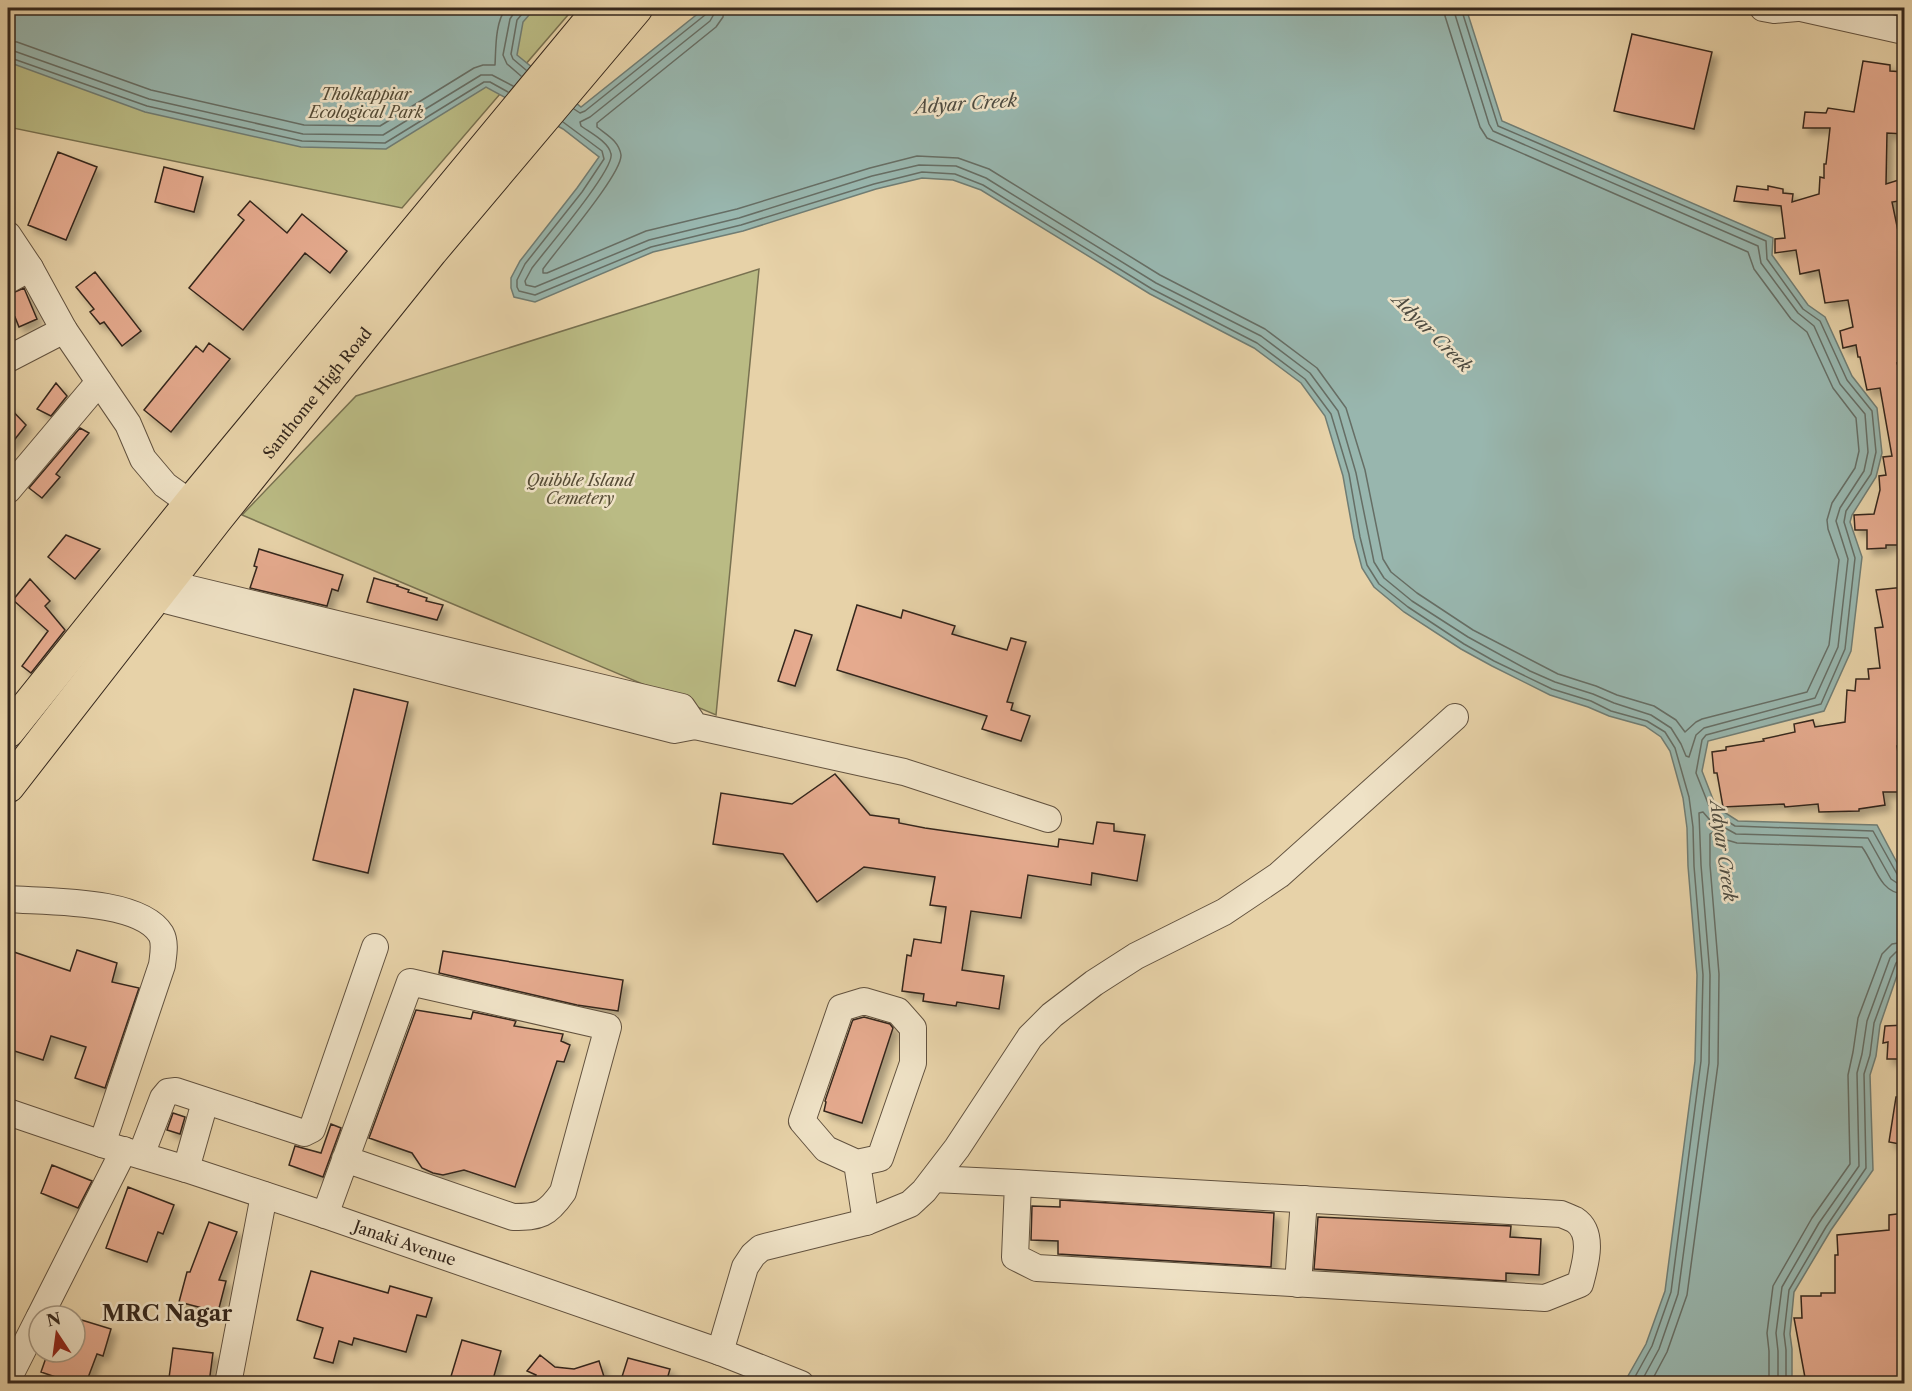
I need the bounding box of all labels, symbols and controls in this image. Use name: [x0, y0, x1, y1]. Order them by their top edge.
park label: Tholkappiar Ecological Park: [307, 84, 424, 122]
water label: Adyar Creek: [911, 89, 1019, 119]
water label: Adyar Creek: [1386, 287, 1477, 378]
street label: Santhome High Road: [258, 323, 376, 463]
park label: Quibble Island Cemetery: [527, 470, 635, 508]
water label: Adyar Creek: [1705, 796, 1741, 904]
street label: Janaki Avenue: [348, 1215, 459, 1270]
district label: MRC Nagar: [102, 1300, 233, 1327]
north arrow: [27, 1304, 87, 1364]
text: N: [45, 1308, 63, 1331]

